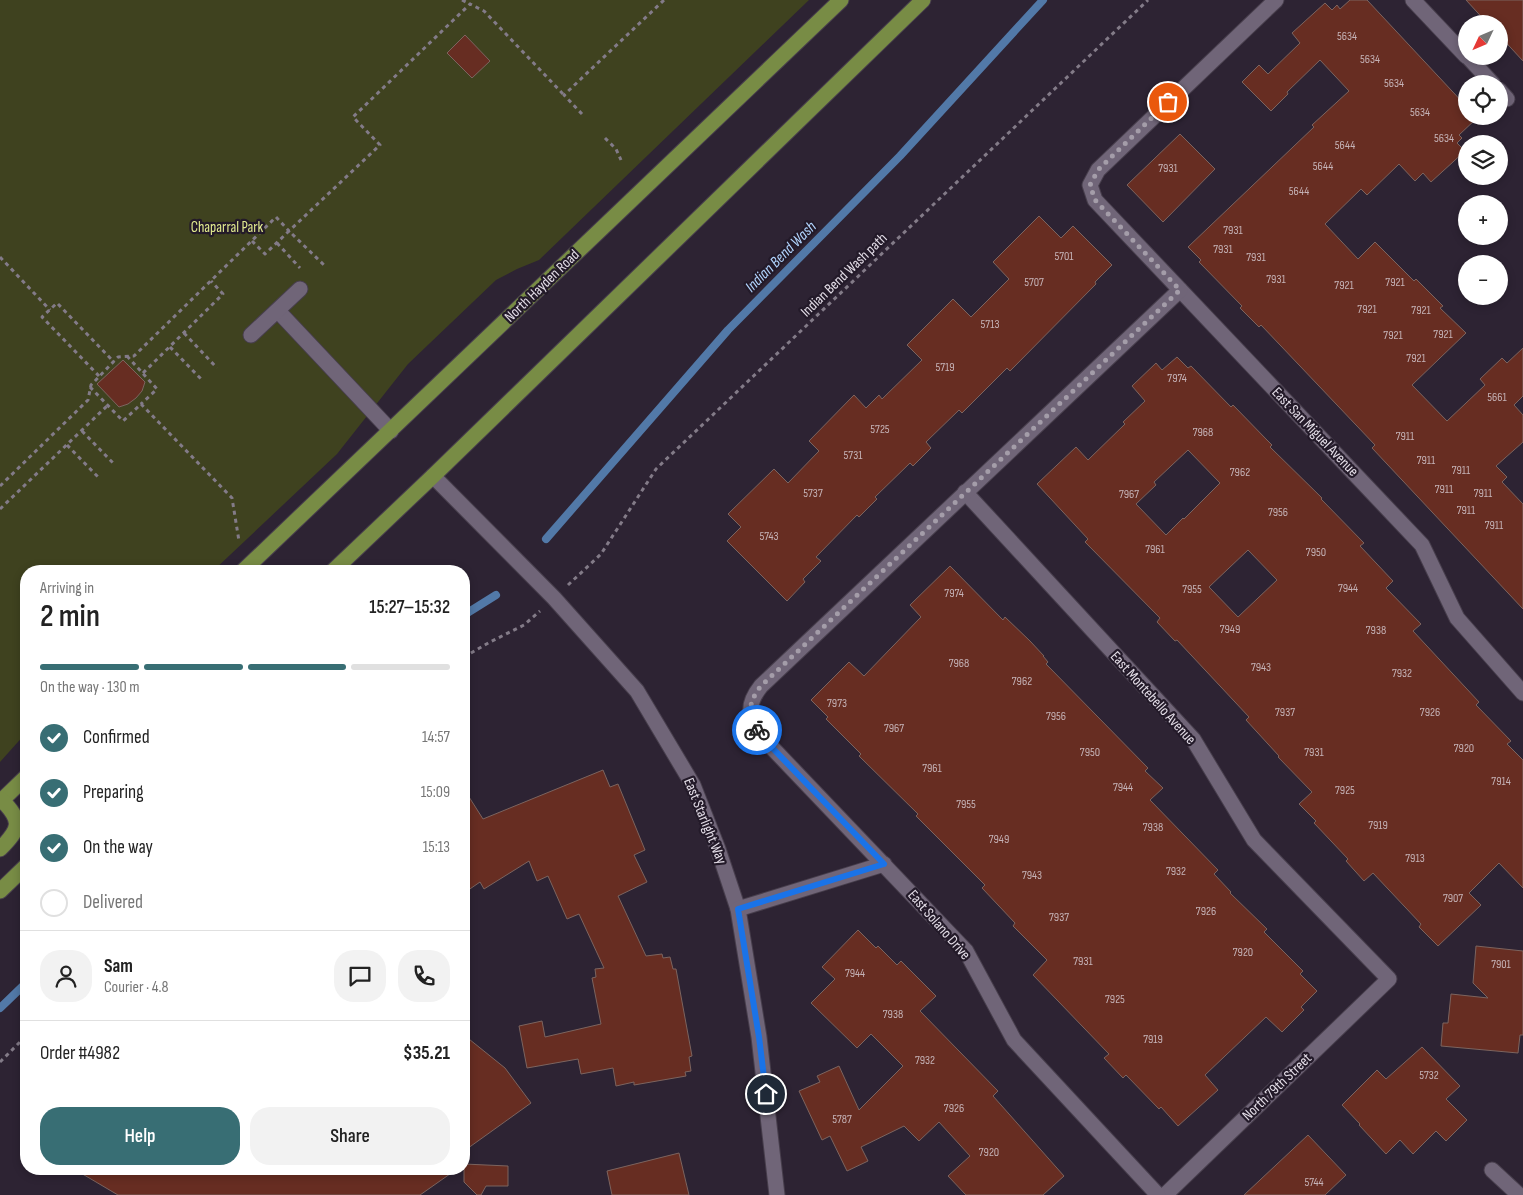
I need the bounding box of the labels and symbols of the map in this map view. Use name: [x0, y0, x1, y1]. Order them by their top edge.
north arrow: [1458, 15, 1508, 65]
house number: 5634: [1337, 29, 1357, 44]
house number: 5634: [1360, 52, 1380, 67]
house number: 5634: [1384, 76, 1404, 91]
pin: [1147, 81, 1189, 123]
house number: 5634: [1410, 105, 1430, 120]
house number: 5634: [1434, 131, 1454, 146]
house number: 5644: [1335, 138, 1355, 153]
house number: 5644: [1313, 159, 1333, 174]
house number: 7931: [1158, 161, 1178, 176]
house number: 5644: [1289, 184, 1309, 199]
water label: Indian Bend Wash: [741, 217, 821, 297]
park label: Chaparral Park: [191, 218, 264, 237]
house number: 7931: [1223, 223, 1243, 238]
street label: Indian Bend Wash path: [797, 229, 891, 321]
house number: 7931: [1213, 242, 1233, 257]
street label: North Hayden Road: [501, 246, 583, 326]
house number: 5701: [1054, 249, 1074, 264]
house number: 7931: [1246, 250, 1266, 265]
house number: 7931: [1266, 272, 1286, 287]
house number: 5707: [1024, 275, 1044, 290]
house number: 7921: [1385, 275, 1405, 290]
house number: 7921: [1334, 278, 1354, 293]
house number: 7921: [1357, 302, 1377, 317]
house number: 7921: [1411, 303, 1431, 318]
house number: 5713: [981, 317, 999, 332]
house number: 7921: [1433, 327, 1453, 342]
house number: 7921: [1383, 328, 1403, 343]
house number: 7921: [1406, 351, 1426, 366]
house number: 5719: [935, 360, 955, 375]
house number: 7974: [1167, 371, 1187, 386]
street label: East San Miguel Avenue: [1268, 383, 1362, 481]
house number: 5661: [1487, 390, 1508, 405]
house number: 5725: [870, 422, 890, 437]
house number: 7968: [1193, 425, 1213, 440]
house number: 7911: [1396, 429, 1415, 444]
house number: 5731: [844, 448, 863, 463]
house number: 7911: [1417, 453, 1436, 468]
house number: 7911: [1452, 463, 1471, 478]
house number: 7962: [1230, 465, 1250, 480]
house number: 7911: [1435, 482, 1454, 497]
house number: 5737: [803, 486, 823, 501]
house number: 7911: [1474, 486, 1493, 501]
house number: 7967: [1119, 487, 1139, 502]
house number: 7911: [1457, 503, 1476, 518]
house number: 7956: [1268, 505, 1288, 520]
house number: 7911: [1485, 518, 1504, 533]
house number: 5743: [759, 529, 779, 544]
house number: 7961: [1145, 542, 1166, 557]
house number: 7950: [1306, 545, 1326, 560]
house number: 7944: [1338, 581, 1358, 596]
house number: 7955: [1182, 582, 1202, 597]
house number: 7974: [944, 586, 964, 601]
house number: 7949: [1220, 622, 1240, 637]
house number: 7938: [1366, 623, 1386, 638]
street label: East Montebello Avenue: [1106, 647, 1200, 749]
house number: 7968: [949, 656, 969, 671]
house number: 7943: [1251, 660, 1271, 675]
house number: 7932: [1392, 666, 1412, 681]
house number: 7962: [1012, 674, 1032, 689]
house number: 7973: [827, 696, 847, 711]
courier: [732, 705, 782, 755]
house number: 7937: [1275, 705, 1295, 720]
house number: 7926: [1420, 705, 1440, 720]
house number: 7956: [1046, 709, 1066, 724]
house number: 7967: [884, 721, 904, 736]
house number: 7920: [1454, 741, 1474, 756]
house number: 7950: [1080, 745, 1100, 760]
house number: 7931: [1304, 745, 1324, 760]
house number: 7961: [922, 761, 943, 776]
house number: 7914: [1491, 774, 1511, 789]
street label: East Starlight Way: [679, 775, 731, 867]
house number: 7944: [1113, 780, 1133, 795]
house number: 7925: [1335, 783, 1355, 798]
house number: 7955: [956, 797, 976, 812]
house number: 7919: [1368, 818, 1388, 833]
house number: 7938: [1143, 820, 1163, 835]
house number: 7949: [989, 832, 1009, 847]
house number: 7913: [1405, 851, 1425, 866]
house number: 7932: [1166, 864, 1186, 879]
house number: 7943: [1022, 868, 1042, 883]
street label: East Solano Drive: [903, 886, 975, 964]
house number: 7907: [1443, 891, 1463, 906]
house number: 7926: [1196, 904, 1216, 919]
house number: 7937: [1049, 910, 1069, 925]
house number: 7920: [1233, 945, 1253, 960]
house number: 7931: [1073, 954, 1093, 969]
house number: 7901: [1491, 957, 1512, 972]
house number: 7944: [845, 966, 865, 981]
house number: 7925: [1105, 992, 1125, 1007]
house number: 7938: [883, 1007, 903, 1022]
house number: 7919: [1143, 1032, 1163, 1047]
street label: North 79th Street: [1238, 1049, 1316, 1125]
house number: 7932: [915, 1053, 935, 1068]
house number: 5732: [1419, 1068, 1439, 1083]
pin: [745, 1073, 787, 1115]
house number: 7926: [944, 1101, 964, 1116]
house number: 5787: [832, 1112, 852, 1127]
house number: 7920: [979, 1145, 999, 1160]
house number: 5744: [1304, 1175, 1324, 1190]

